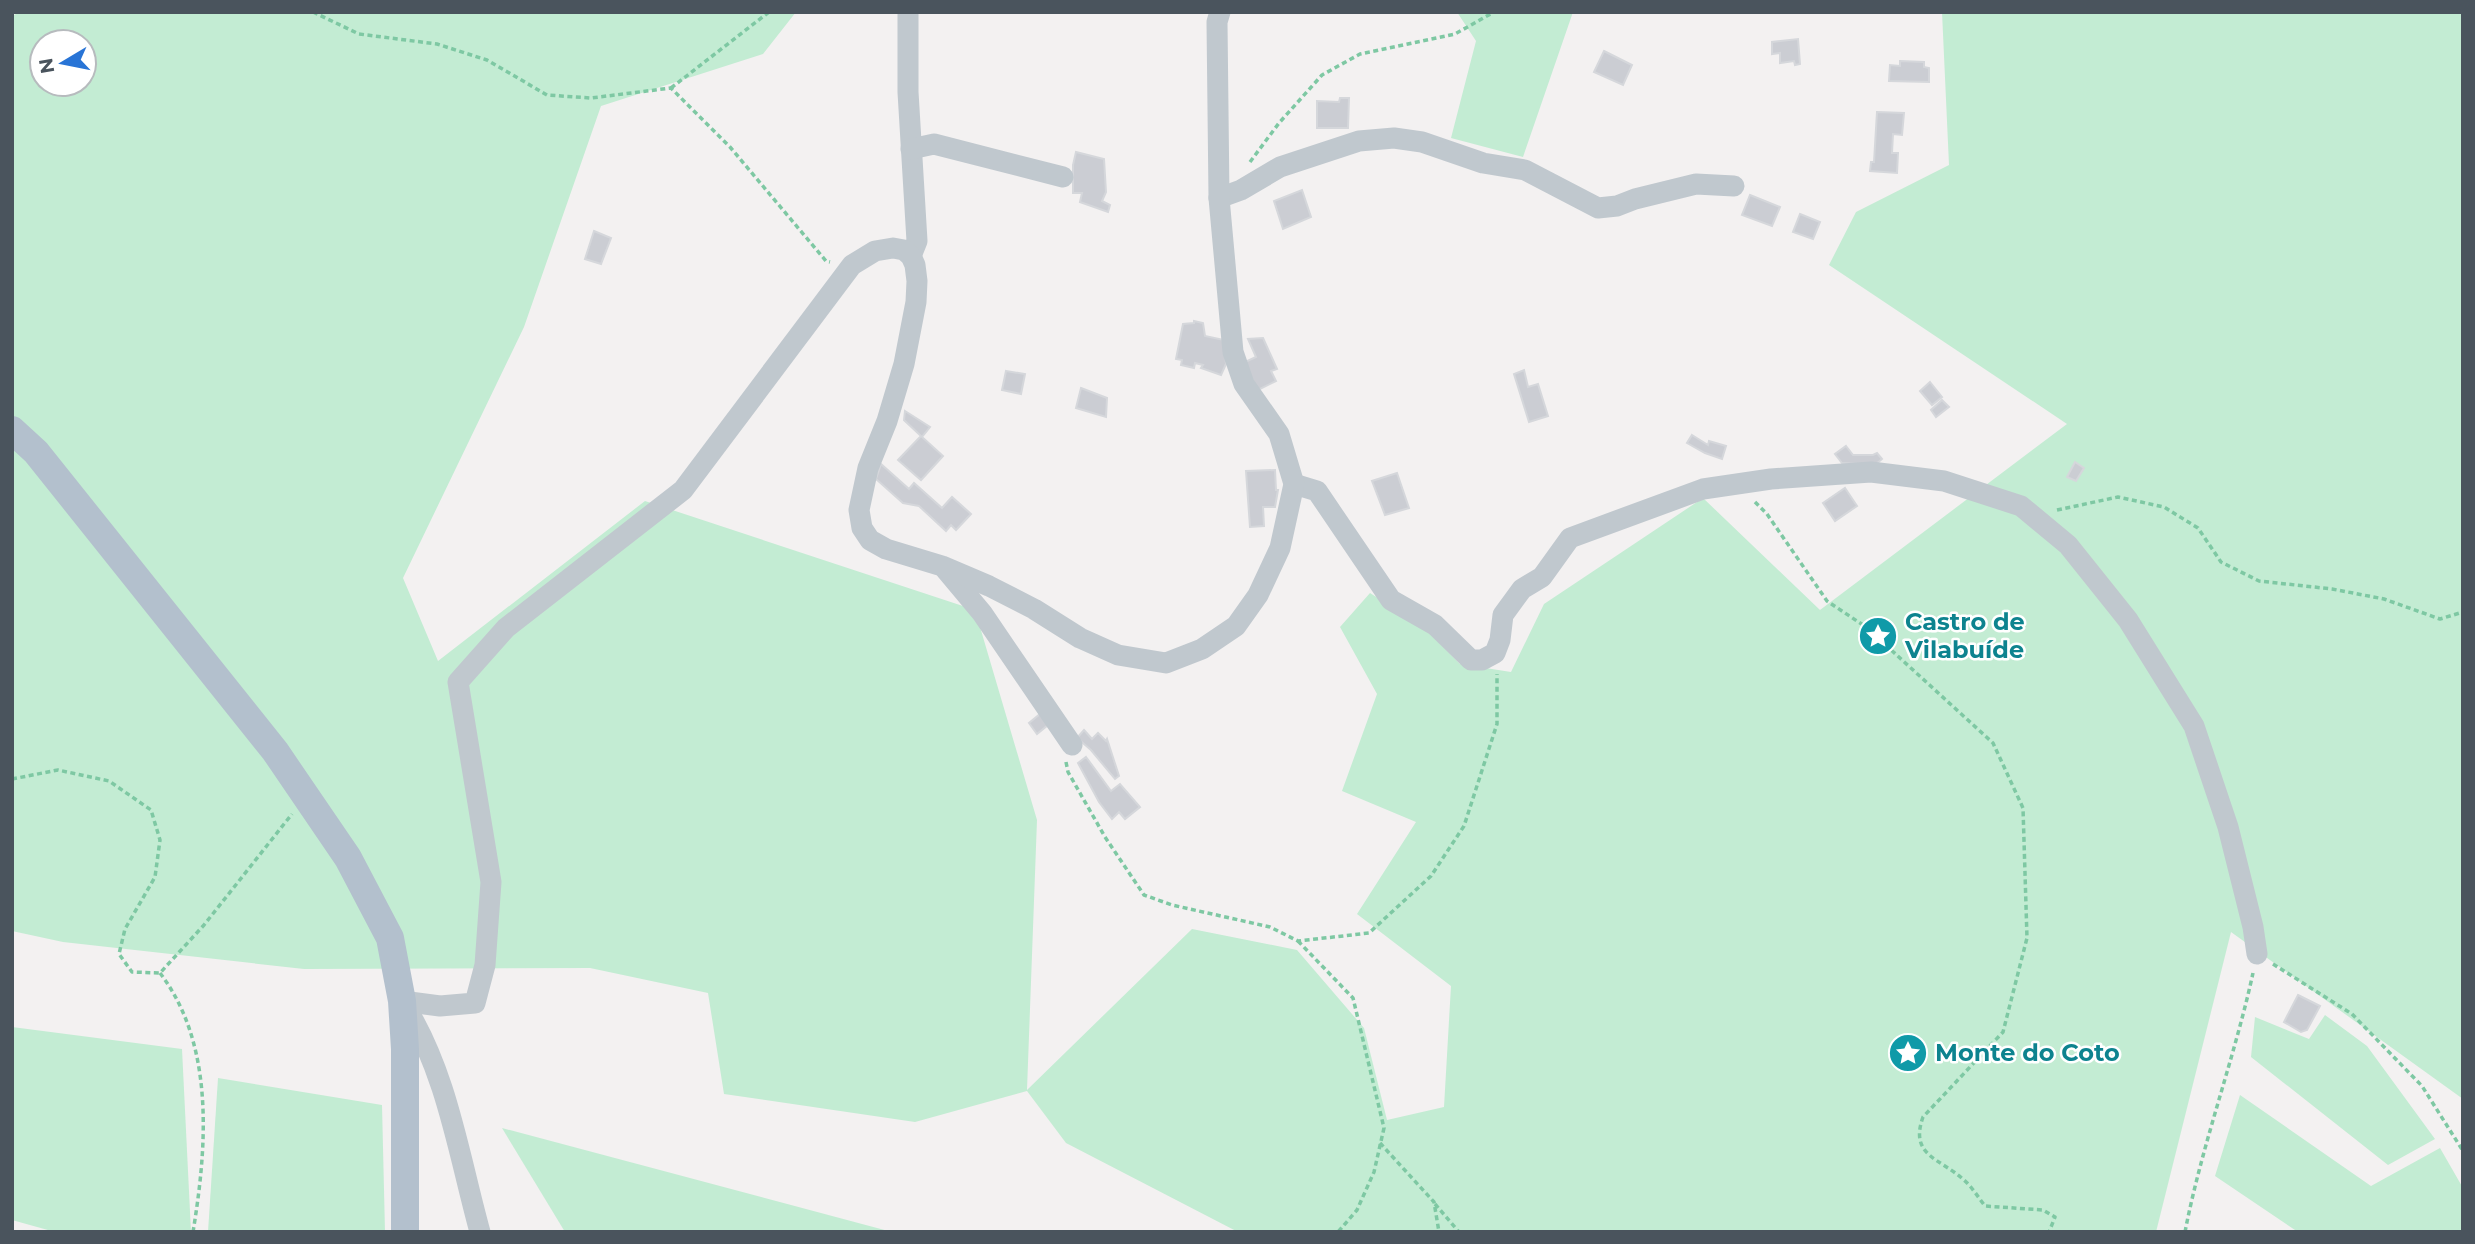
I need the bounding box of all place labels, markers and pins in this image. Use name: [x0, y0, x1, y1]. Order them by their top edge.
place label: Castro de Vilabuíde: [1904, 607, 2025, 664]
place icon: Castro de Vilabuíde: [1857, 615, 1899, 657]
place icon: Monte do Coto: [1887, 1032, 1929, 1074]
place label: Monte do Coto: [1935, 1038, 2120, 1067]

